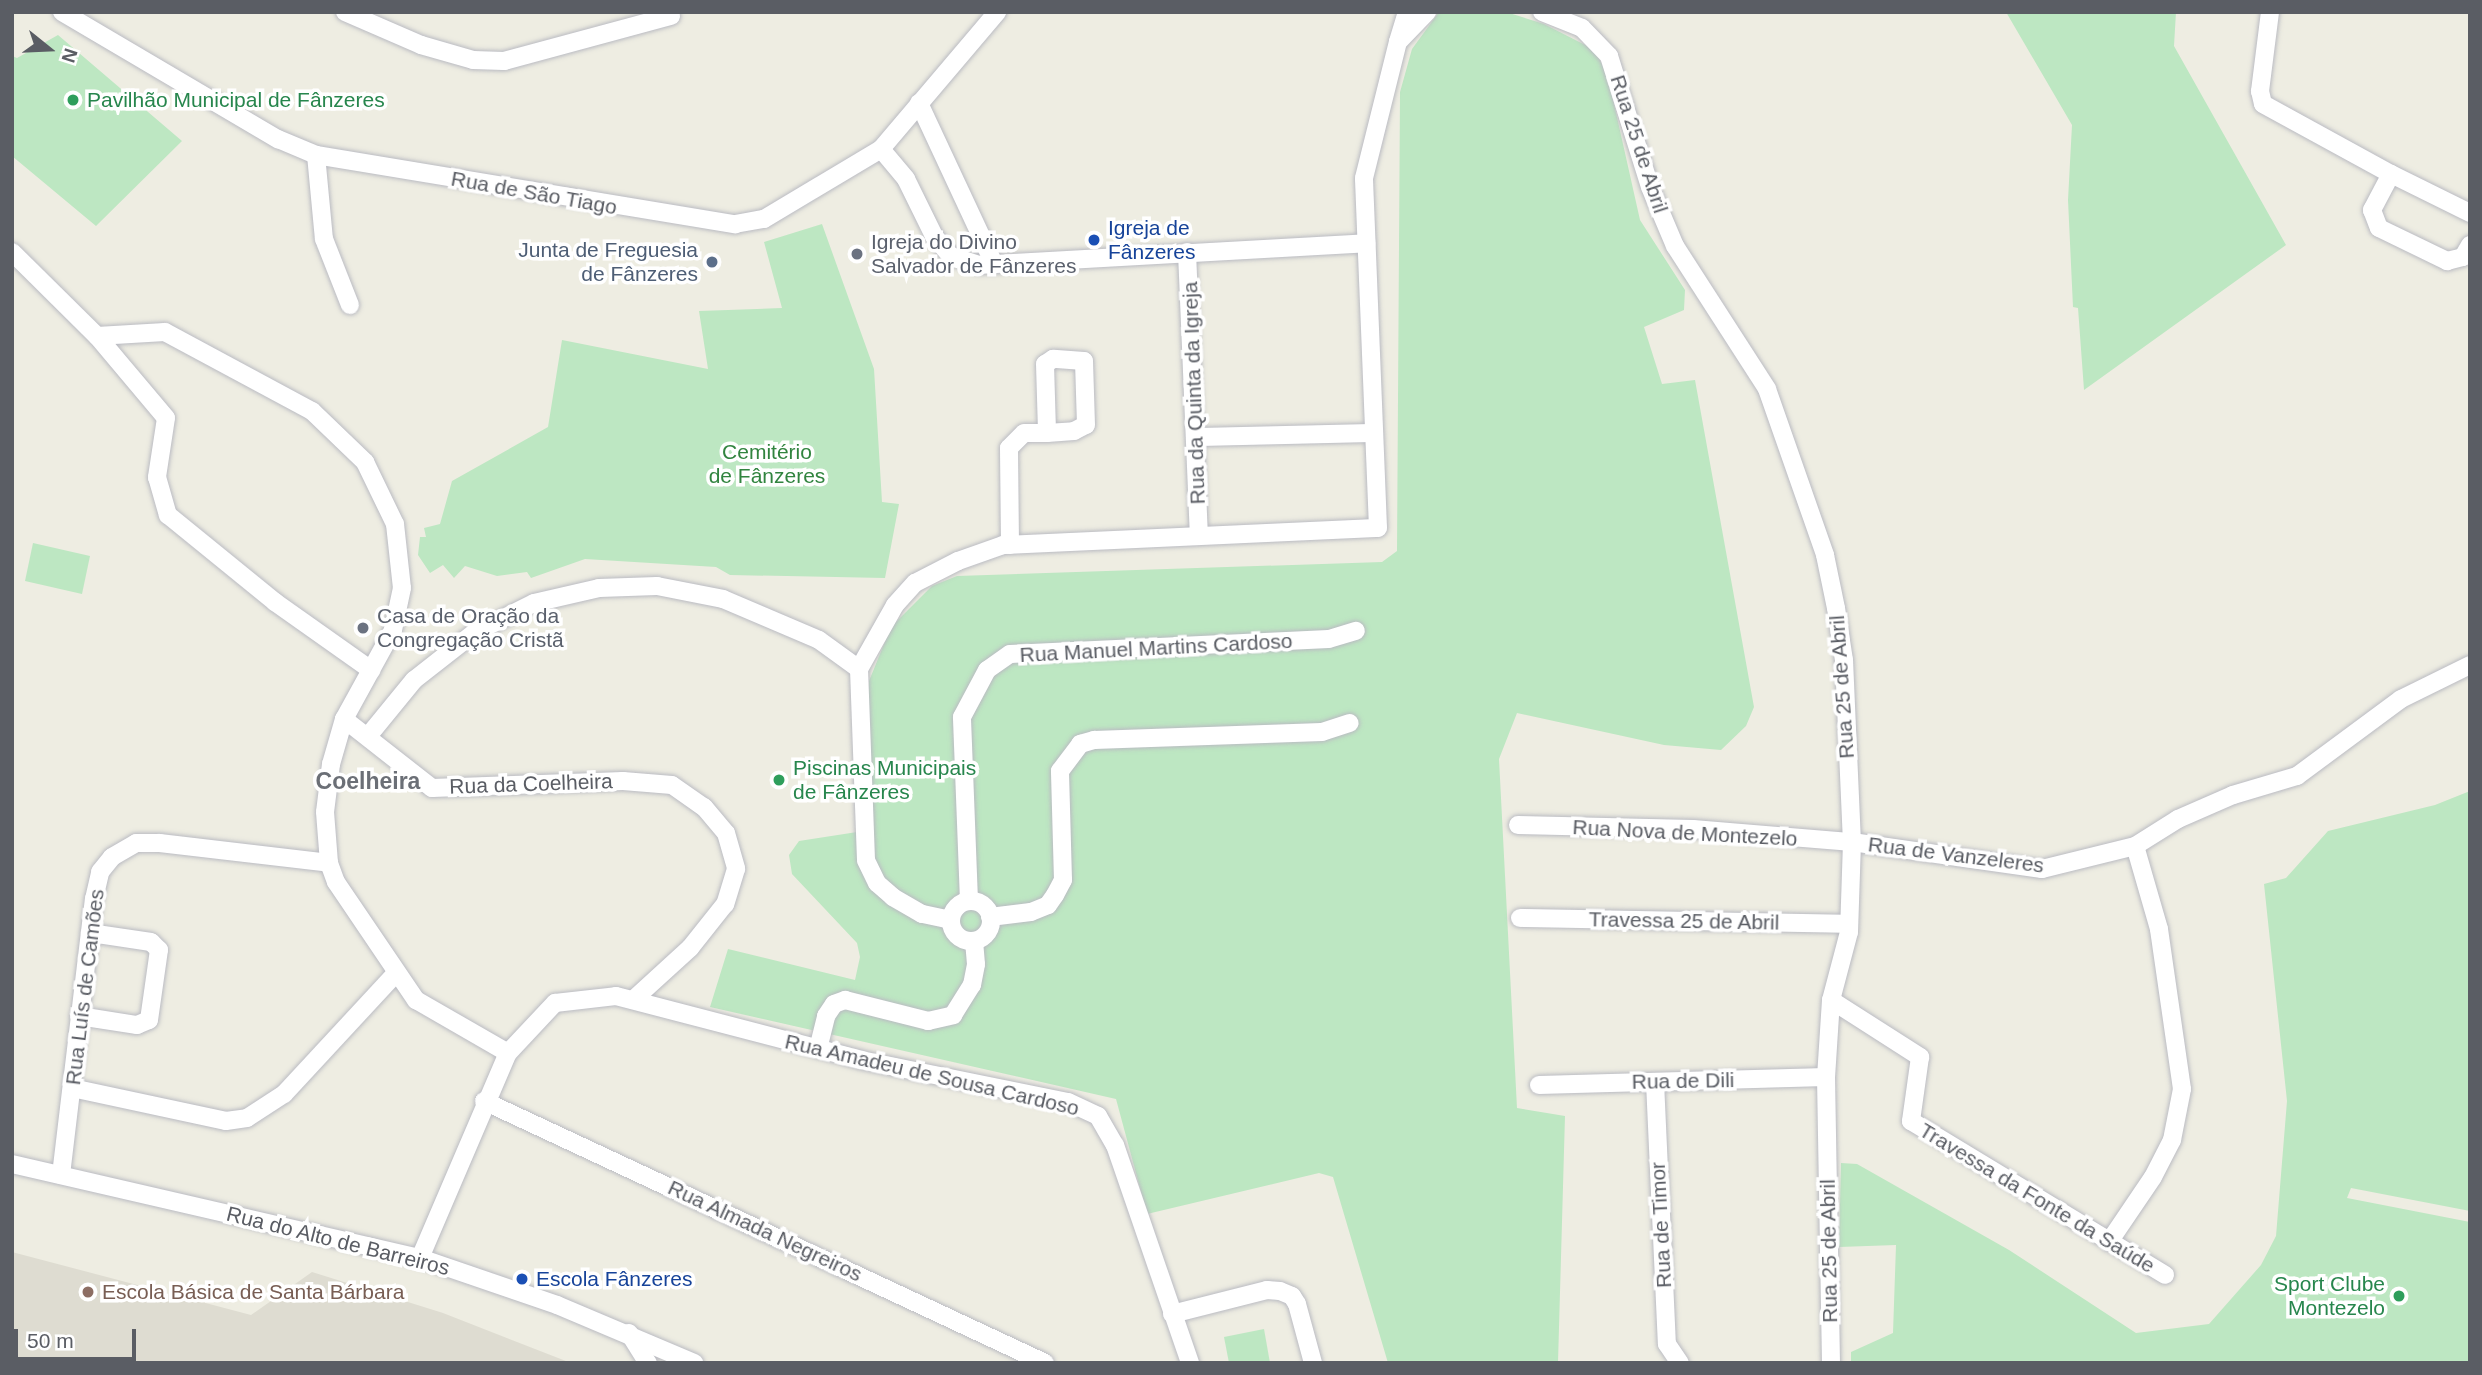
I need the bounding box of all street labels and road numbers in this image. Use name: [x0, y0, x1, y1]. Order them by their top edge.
street label: Rua 25 de Abril: [1605, 71, 1673, 217]
street label: Rua de São Tiago: [449, 166, 619, 220]
street label: Rua da Quinta da Igreja: [1178, 281, 1210, 505]
street label: Rua 25 de Abril: [1824, 614, 1860, 760]
street label: Rua Manuel Martins Cardoso: [1019, 628, 1293, 668]
street label: Rua da Coelheira: [449, 769, 613, 799]
street label: Rua Nova de Montezelo: [1572, 815, 1798, 851]
street label: Rua de Vanzeleres: [1867, 832, 2045, 878]
street label: Rua Luís de Camões: [60, 888, 110, 1086]
street label: Travessa 25 de Abril: [1588, 907, 1780, 935]
street label: Rua Amadeu de Sousa Cardoso: [782, 1029, 1082, 1121]
street label: Rua de Dili: [1631, 1068, 1735, 1094]
street label: Travessa da Fonte da Saúde: [1915, 1118, 2159, 1278]
street label: Rua de Timor: [1645, 1161, 1677, 1289]
street label: Rua Almada Negreiros: [663, 1175, 867, 1287]
street label: Rua 25 de Abril: [1815, 1178, 1843, 1324]
street label: Rua do Alto de Barreiros: [223, 1201, 453, 1281]

